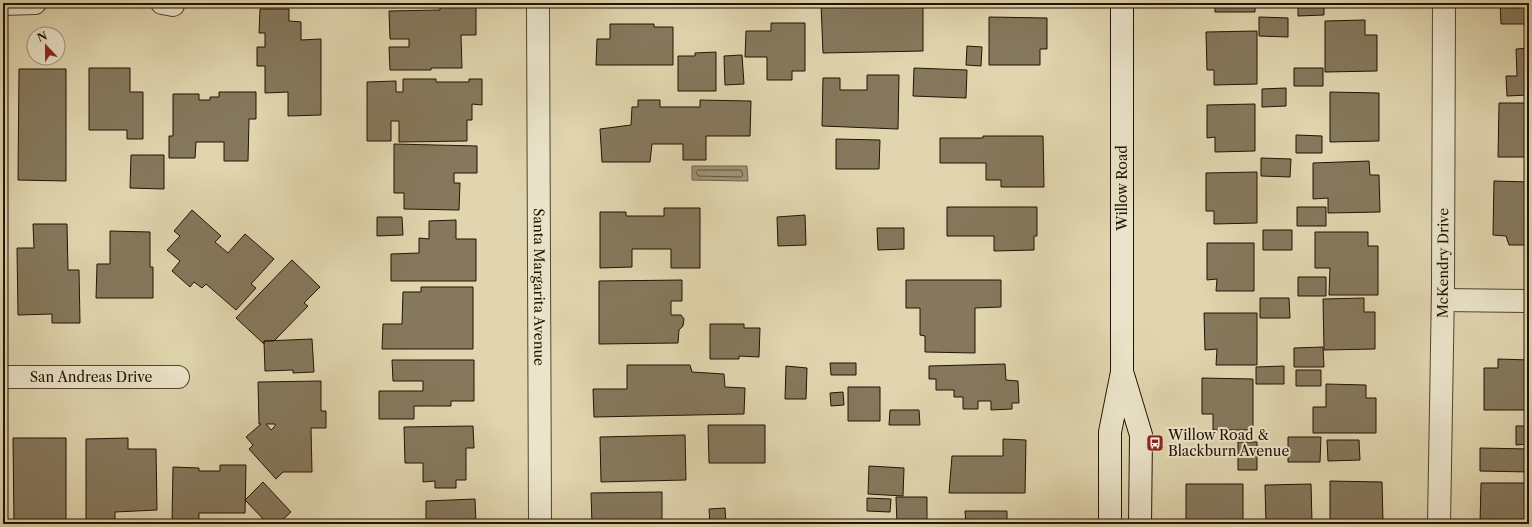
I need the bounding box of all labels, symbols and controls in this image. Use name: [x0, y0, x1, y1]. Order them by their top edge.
north arrow: [26, 26, 66, 66]
text: N: [35, 28, 50, 45]
street label: Willow Road: [1113, 145, 1131, 232]
street label: Santa Margarita Avenue: [530, 208, 548, 366]
street label: McKendry Drive: [1434, 208, 1452, 318]
street label: San Andreas Drive: [30, 368, 152, 386]
place label: Willow Road & Blackburn Avenue: [1167, 426, 1289, 460]
bus stop icon: Willow Road & Blackburn Avenue: [1145, 433, 1165, 453]

